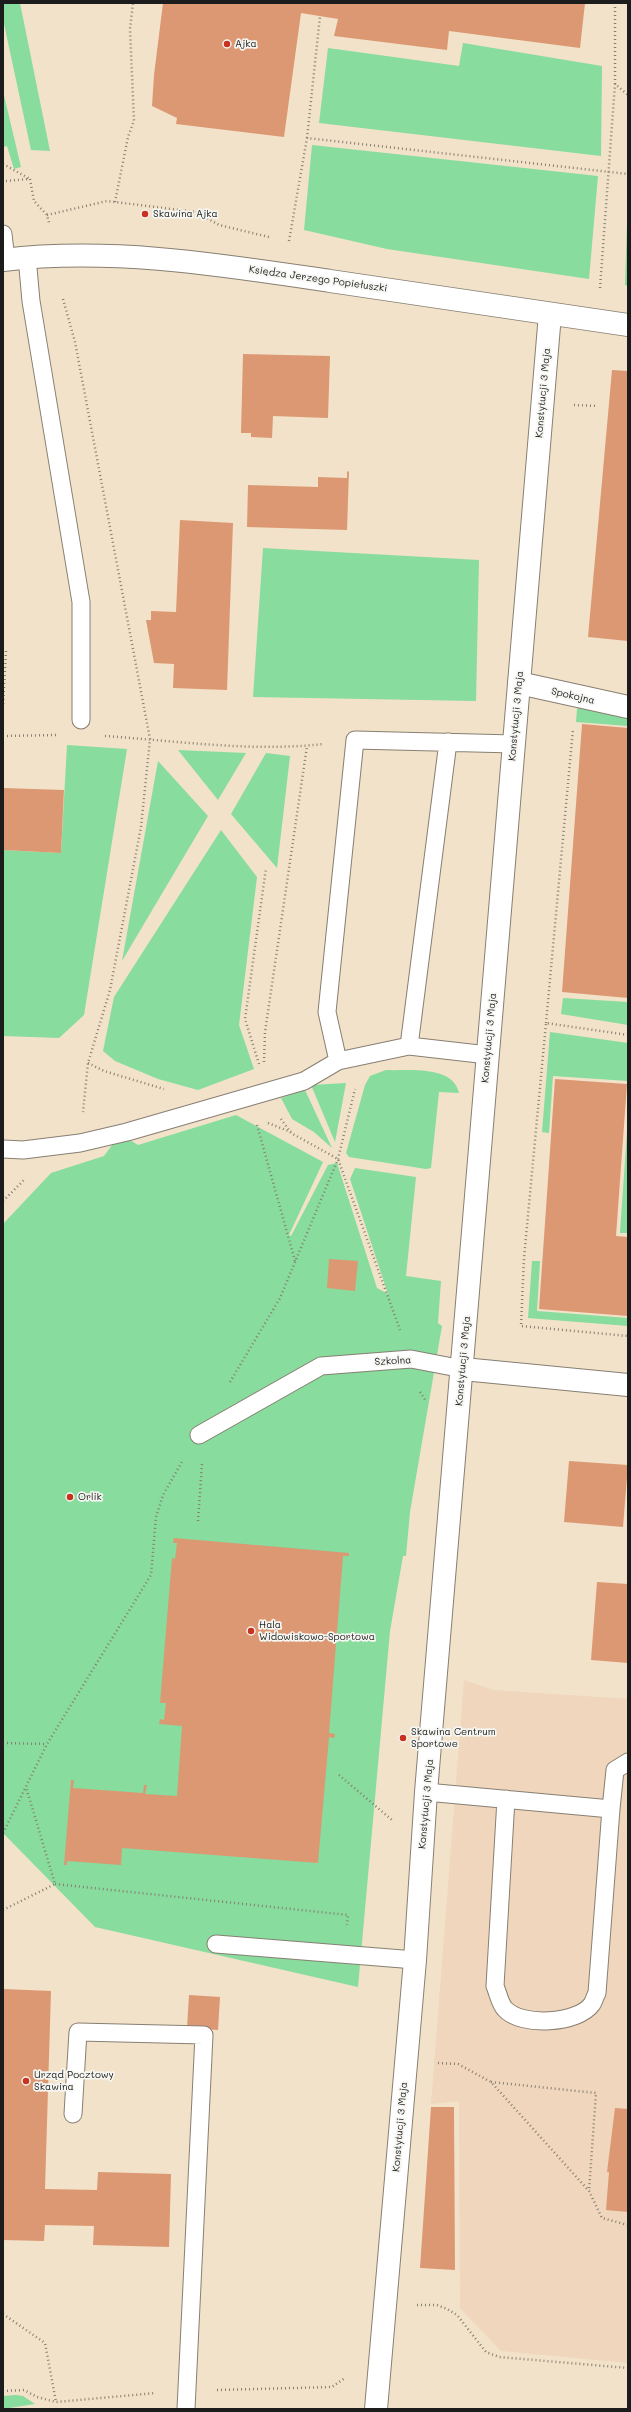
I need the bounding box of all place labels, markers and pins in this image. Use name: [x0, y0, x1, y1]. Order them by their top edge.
place label: Ajka: [235, 38, 257, 50]
marker: Ajka: [222, 39, 232, 49]
place label: Skawina Ajka: [153, 208, 218, 220]
marker: Skawina Ajka: [140, 209, 150, 219]
place label: Orlik: [78, 1491, 102, 1503]
marker: Orlik: [65, 1492, 75, 1502]
place label: Hala Widowiskowo-Sportowa: [259, 1619, 375, 1642]
marker: Hala Widowiskowo-Sportowa: [246, 1626, 256, 1636]
place label: Skawina Centrum Sportowe: [411, 1726, 496, 1750]
marker: Skawina Centrum Sportowe: [398, 1733, 408, 1743]
place label: Urząd Pocztowy Skawina: [34, 2069, 114, 2092]
marker: Urząd Pocztowy Skawina: [21, 2076, 31, 2086]

